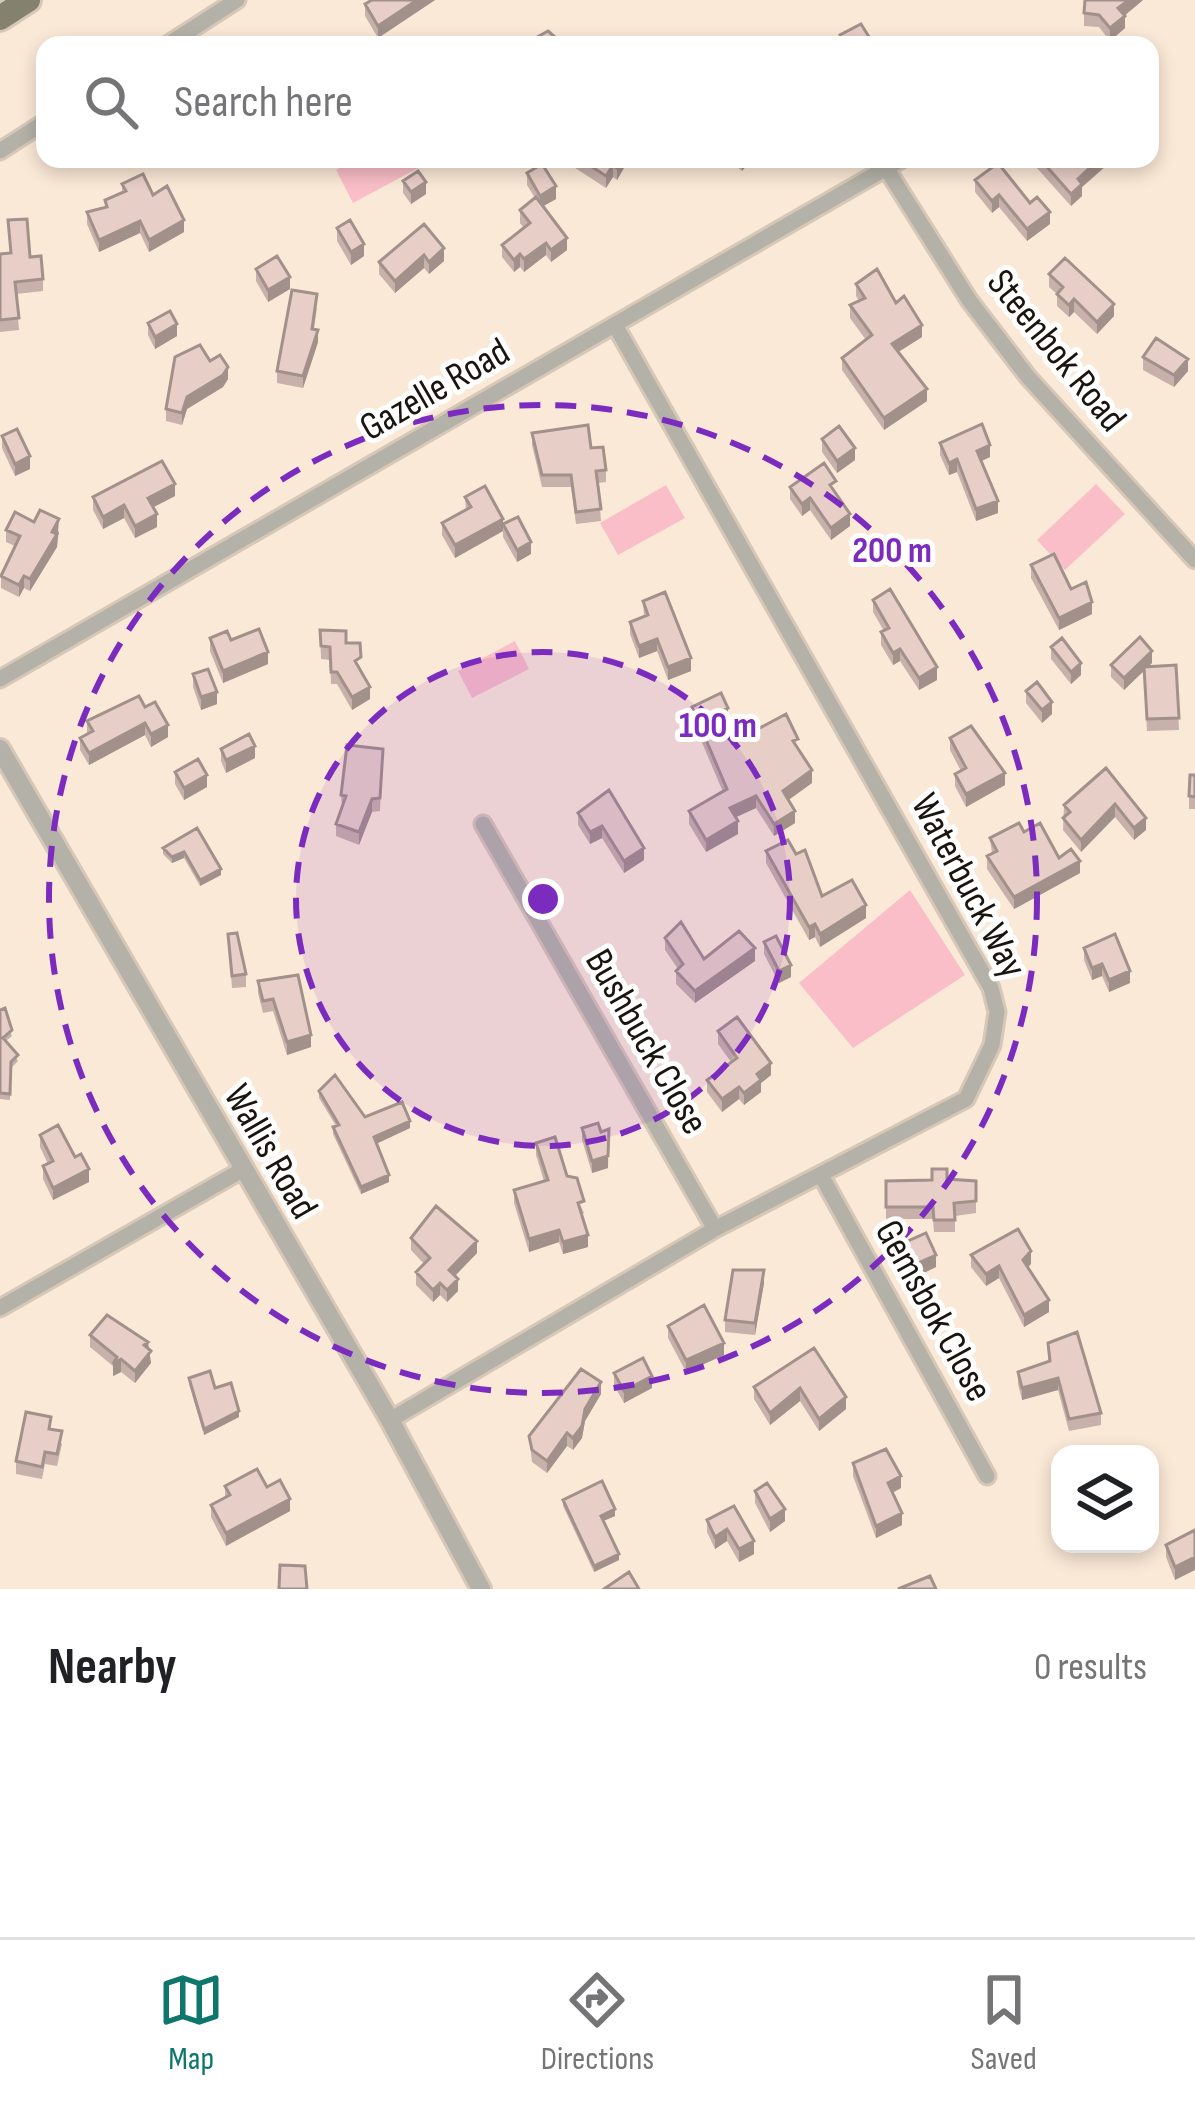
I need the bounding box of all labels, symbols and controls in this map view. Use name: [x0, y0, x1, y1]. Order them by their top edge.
search box: [36, 36, 1159, 168]
icon: search: [78, 69, 144, 135]
text: Search here: [174, 75, 353, 130]
street label: Steenbok Road: [976, 261, 1136, 441]
street label: Gazelle Road: [352, 328, 518, 452]
text: 200 m: [852, 530, 932, 573]
text: 100 m: [679, 705, 757, 748]
street label: Waterbuck Way: [900, 786, 1036, 986]
centre of rings: [522, 878, 564, 920]
street label: Bushbuck Close: [574, 941, 718, 1143]
street label: Wallis Road: [213, 1077, 327, 1227]
street label: Gemsbok Close: [864, 1212, 1002, 1410]
map controls: [1051, 1445, 1159, 1553]
button: layers: [1051, 1445, 1159, 1553]
text: Nearby: [48, 1637, 177, 1698]
text: 0 results: [1034, 1644, 1147, 1691]
tab: Map: [158, 1967, 224, 2079]
tab: Directions: [541, 1967, 654, 2079]
tab: Saved: [971, 1967, 1037, 2079]

